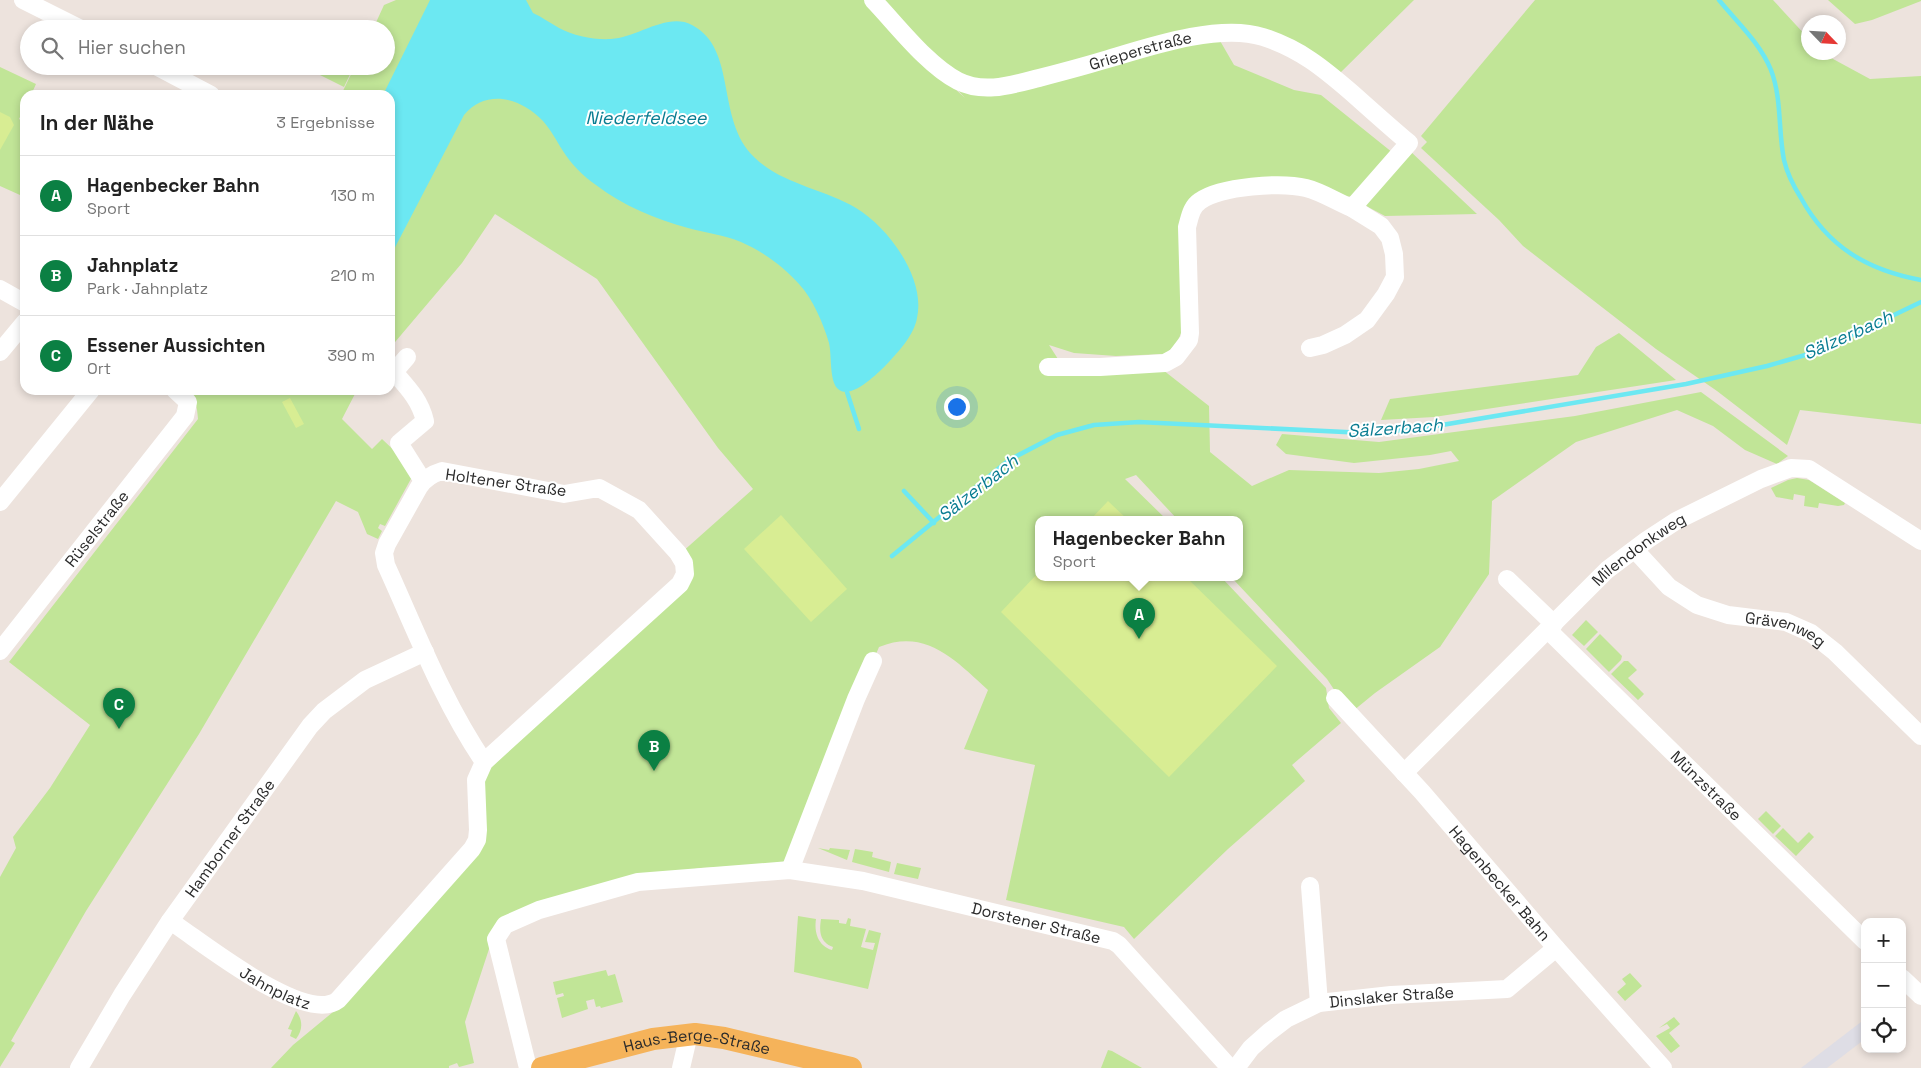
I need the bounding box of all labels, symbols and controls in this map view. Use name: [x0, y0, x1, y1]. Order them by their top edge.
north arrow: [1801, 15, 1846, 60]
search box: [20, 20, 395, 75]
street label: Grieperstraße: [1087, 27, 1194, 75]
icon: search: [38, 34, 66, 62]
text: Hier suchen: [78, 35, 186, 60]
water label: Niederfeldsee: [585, 106, 708, 129]
text: In der Nähe: [40, 109, 154, 136]
text: 3 Ergebnisse: [276, 112, 375, 133]
text: Hagenbecker Bahn: [87, 173, 260, 198]
text: A: [51, 185, 61, 206]
text: 130 m: [331, 185, 375, 206]
text: Sport: [87, 198, 130, 219]
text: Jahnplatz: [87, 253, 178, 278]
text: B: [51, 265, 61, 286]
text: 210 m: [331, 265, 375, 286]
text: Park · Jahnplatz: [87, 278, 208, 299]
water label: Sälzerbach: [1799, 304, 1897, 365]
text: Essener Aussichten: [87, 333, 265, 358]
text: C: [51, 345, 61, 366]
text: 390 m: [327, 345, 375, 366]
text: Ort: [87, 358, 111, 379]
your location: [944, 394, 970, 420]
water label: Sälzerbach: [1346, 413, 1444, 442]
water label: Sälzerbach: [933, 448, 1023, 526]
street label: Holtener Straße: [444, 464, 568, 501]
street label: Rüselstraße: [60, 486, 134, 571]
street label: Milendonkweg: [1587, 508, 1689, 591]
popup: [1035, 516, 1243, 581]
text: Hagenbecker Bahn: [1053, 526, 1225, 551]
text: Sport: [1053, 551, 1096, 572]
pin: A: [1123, 598, 1155, 639]
street label: Grävenweg: [1744, 607, 1830, 652]
pin: C: [103, 688, 135, 729]
pin: B: [638, 730, 670, 771]
street label: Münzstraße: [1666, 746, 1746, 826]
street label: Hamborner Straße: [180, 775, 280, 902]
street label: Hagenbecker Bahn: [1444, 821, 1555, 945]
street label: Dorstener Straße: [969, 897, 1103, 949]
map controls: [1861, 918, 1906, 1053]
button: +: [1861, 918, 1906, 963]
street label: Jahnplatz: [236, 962, 313, 1014]
button: −: [1861, 963, 1906, 1008]
street label: Dinslaker Straße: [1328, 982, 1455, 1013]
button: locate: [1861, 1008, 1906, 1053]
street label: Haus-Berge-Straße: [621, 1024, 773, 1060]

